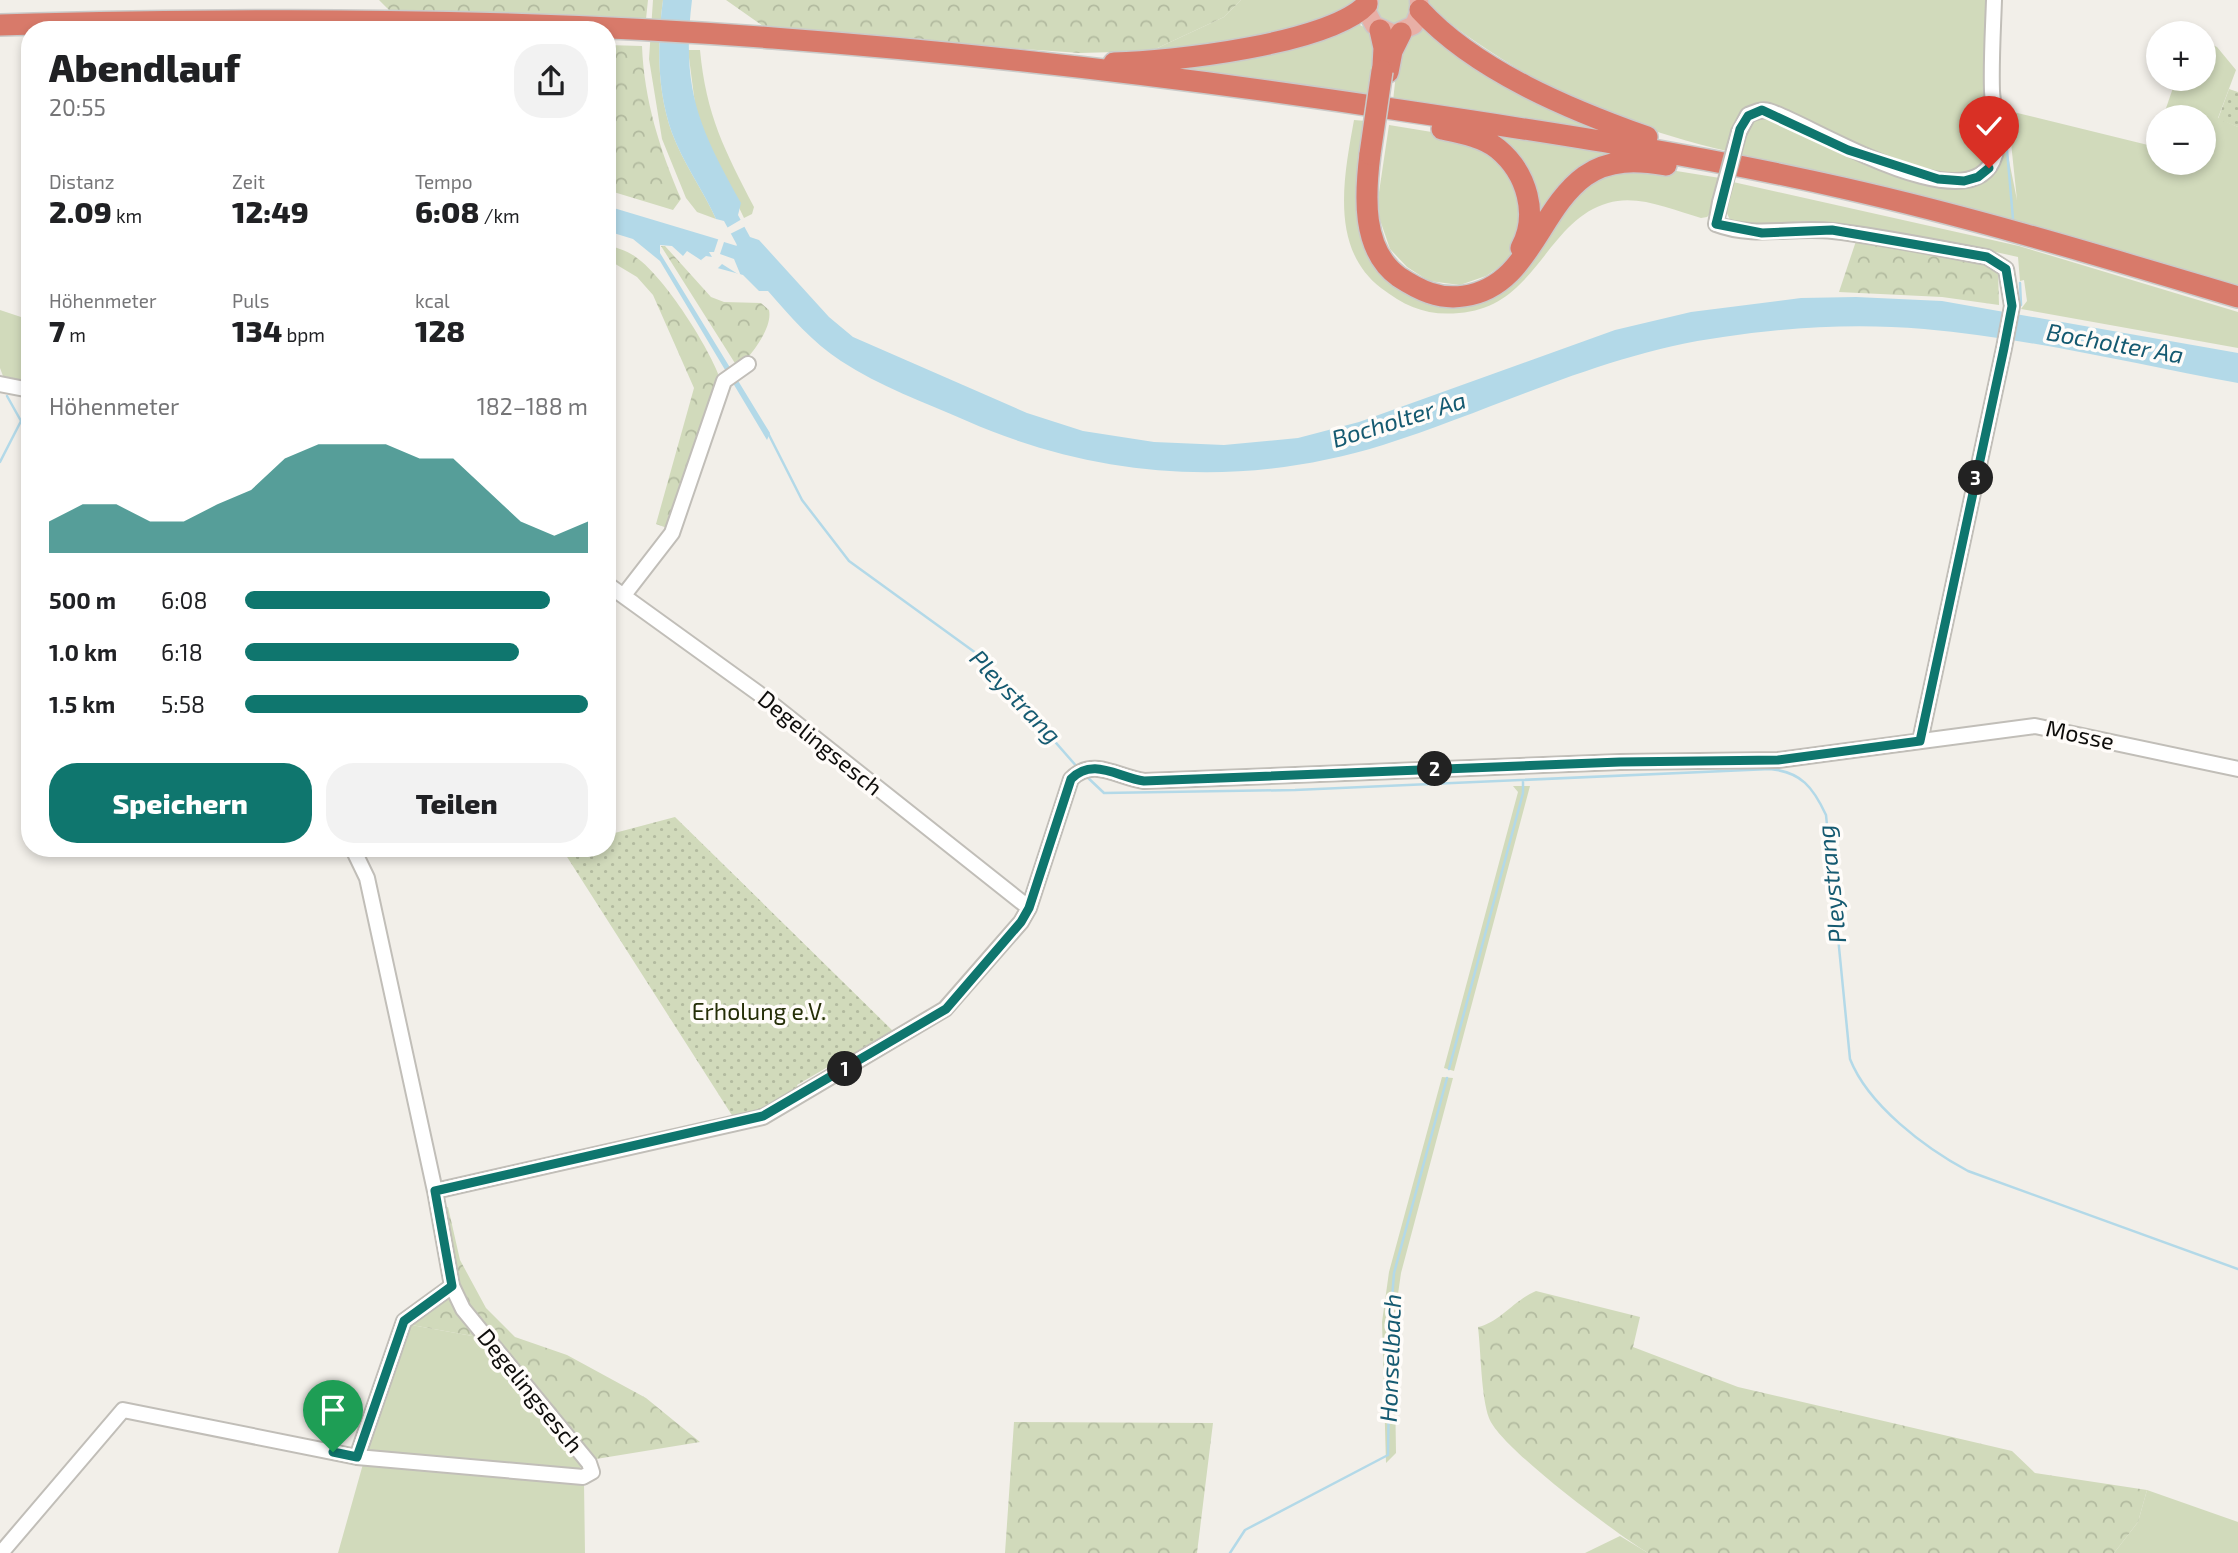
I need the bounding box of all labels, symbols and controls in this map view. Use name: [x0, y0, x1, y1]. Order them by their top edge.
map controls: [2146, 21, 2216, 175]
button: +: [2146, 21, 2216, 91]
text: Abendlauf: [49, 44, 240, 90]
button: share: [514, 44, 588, 118]
text: 20:55: [49, 93, 106, 121]
pin: [1959, 96, 2019, 168]
button: −: [2146, 105, 2216, 175]
icon: check: [1970, 107, 2008, 145]
text: Distanz: [49, 170, 114, 193]
text: Zeit: [232, 170, 265, 193]
text: Tempo: [415, 170, 473, 193]
text: 2.09: [49, 193, 112, 229]
text: 12:49: [232, 193, 309, 229]
text: 6:08: [415, 193, 479, 229]
text: km: [112, 204, 142, 227]
text: /km: [479, 204, 520, 227]
text: Höhenmeter: [49, 289, 157, 312]
text: Puls: [232, 289, 269, 312]
text: kcal: [415, 289, 450, 312]
text: 7: [49, 312, 65, 348]
text: 134: [232, 312, 282, 348]
text: 128: [415, 312, 465, 348]
water label: Bocholter Aa: [2044, 316, 2186, 369]
text: m: [65, 323, 86, 346]
text: bpm: [282, 323, 325, 346]
water label: Bocholter Aa: [1328, 384, 1469, 453]
text: Höhenmeter: [49, 392, 179, 420]
text: 182–188 m: [477, 392, 588, 420]
pin: 3: [1958, 461, 1994, 496]
text: 3: [1970, 466, 1981, 489]
text: 500 m: [49, 586, 116, 614]
text: 6:08: [161, 586, 207, 614]
text: 1.0 km: [49, 638, 117, 666]
text: 6:18: [161, 638, 203, 666]
water label: Pleystrang: [964, 643, 1068, 749]
street label: Degelingsesch: [753, 684, 888, 801]
text: 1.5 km: [49, 690, 115, 718]
text: 5:58: [161, 690, 205, 718]
street label: Mosse: [2044, 713, 2117, 755]
pin: 2: [1418, 752, 1452, 786]
text: 2: [1429, 757, 1440, 780]
button: Speichern: [49, 763, 312, 843]
button: Teilen: [326, 763, 588, 843]
water label: Pleystrang: [1810, 824, 1851, 945]
park label: Erholung e.V.: [692, 997, 826, 1025]
pin: 1: [828, 1052, 862, 1086]
text: 1: [840, 1057, 849, 1080]
water label: Honselbach: [1373, 1293, 1406, 1423]
street label: Degelingsesch: [472, 1323, 589, 1458]
pin: [303, 1380, 363, 1452]
icon: arrive: [314, 1391, 352, 1429]

